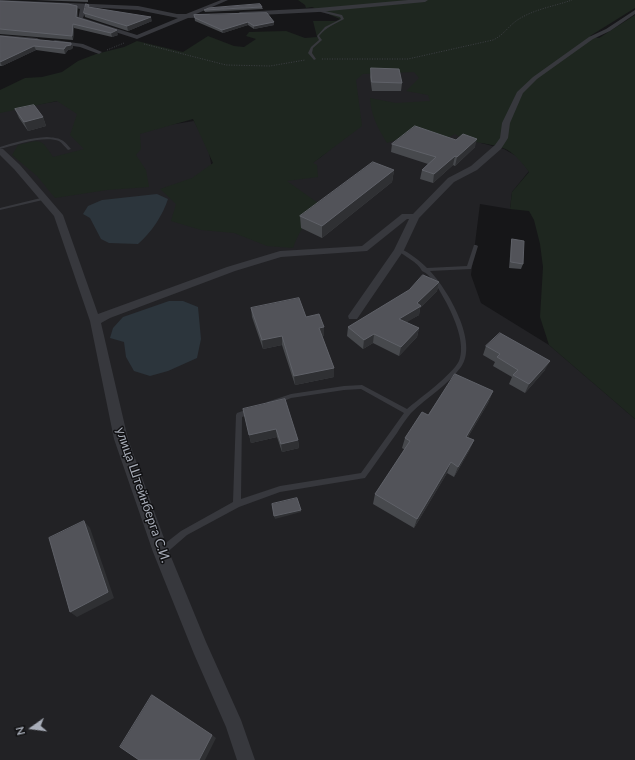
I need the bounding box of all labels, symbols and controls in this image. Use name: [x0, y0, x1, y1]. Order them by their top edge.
street label: улица Штейнберга С.И.: [112, 425, 174, 565]
north arrow: [12, 708, 52, 748]
text: N: [13, 725, 27, 737]

